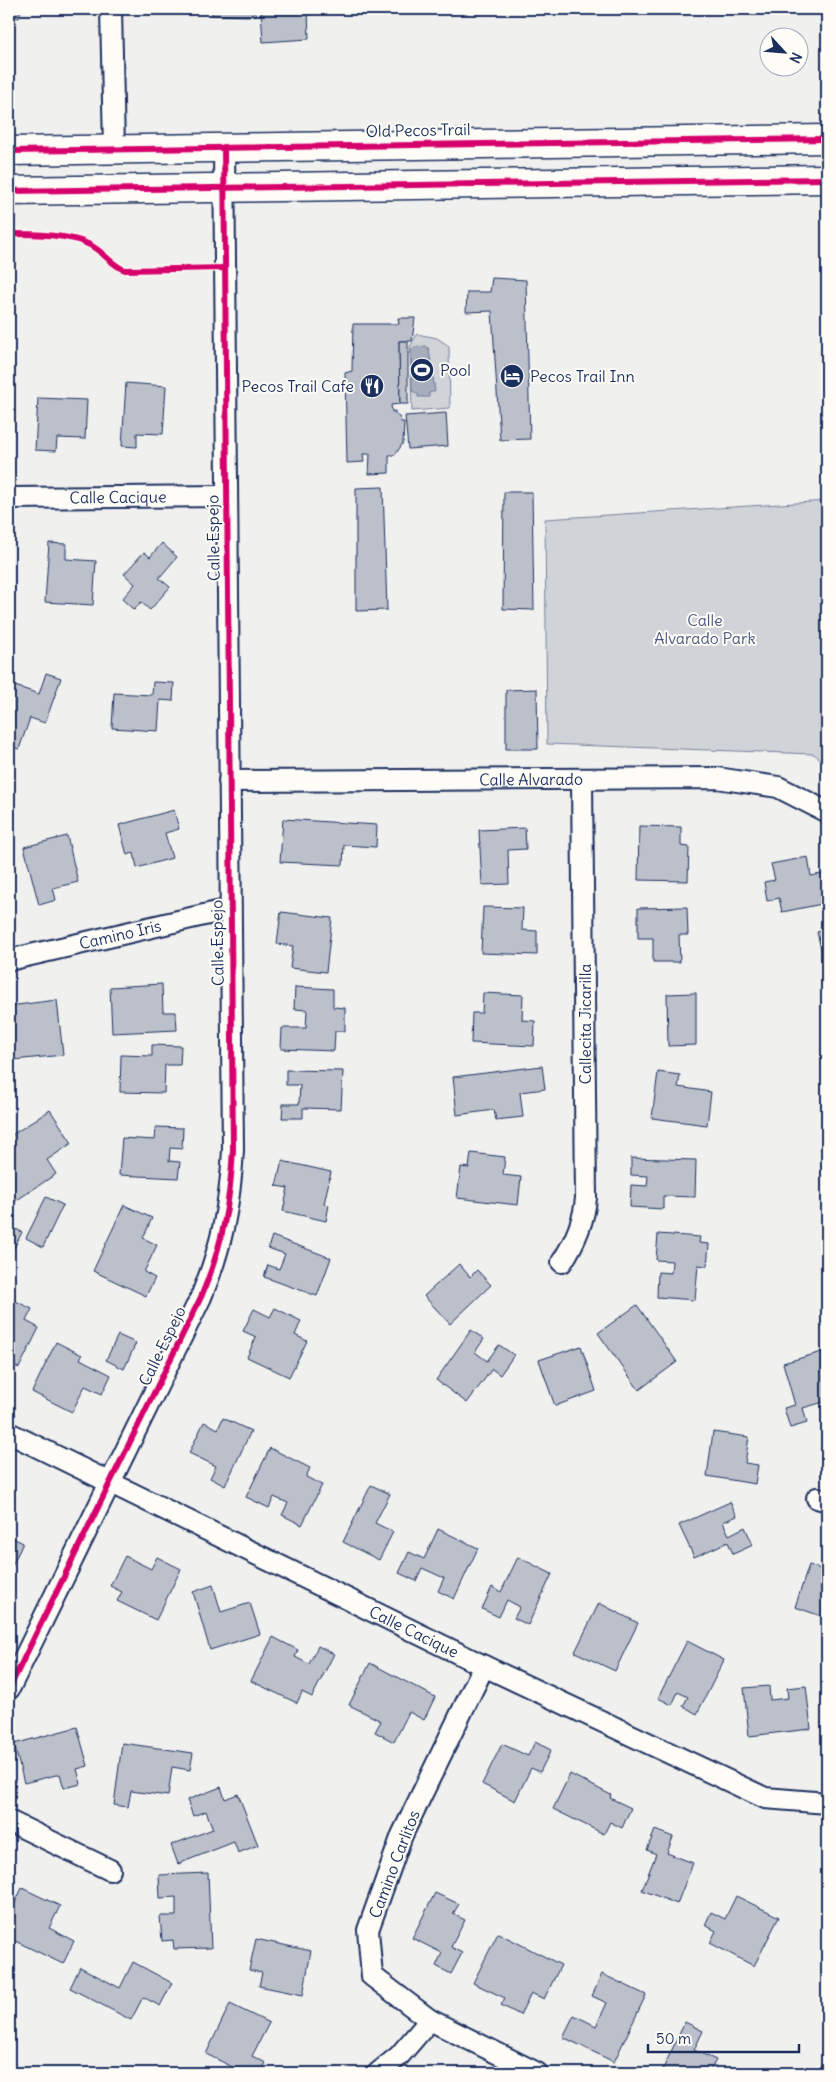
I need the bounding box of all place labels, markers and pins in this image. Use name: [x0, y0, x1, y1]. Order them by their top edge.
sports icon: Pool: [409, 357, 435, 383]
place label: Pool: [440, 360, 471, 380]
hotel icon: Pecos Trail Inn: [499, 363, 525, 389]
place label: Pecos Trail Inn: [530, 366, 635, 386]
restaurant icon: Pecos Trail Cafe: [359, 373, 385, 399]
place label: Pecos Trail Cafe: [242, 376, 354, 396]

